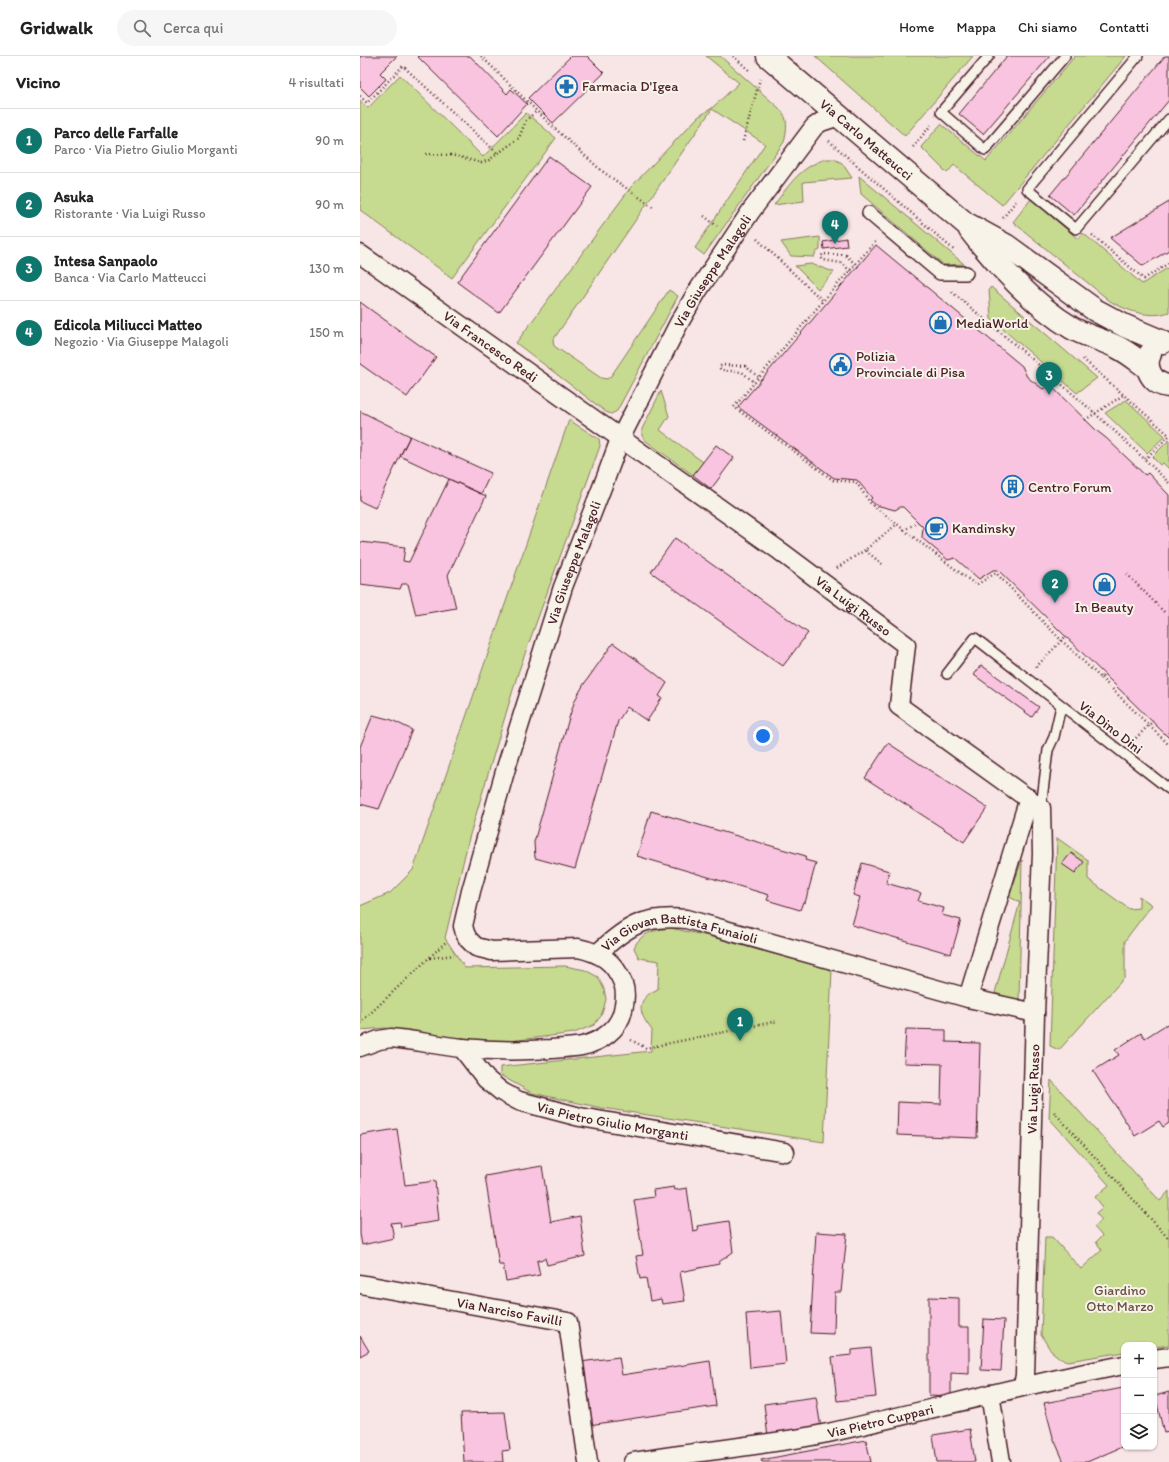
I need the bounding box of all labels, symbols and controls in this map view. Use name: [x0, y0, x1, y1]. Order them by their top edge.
search box: [117, 10, 397, 46]
text: Gridwalk: [20, 16, 93, 39]
icon: search: [131, 17, 153, 39]
text: Cerca qui: [163, 19, 223, 37]
text: Home: [899, 19, 934, 36]
text: Mappa: [956, 19, 996, 36]
text: Chi siamo: [1018, 19, 1077, 36]
text: Contatti: [1099, 19, 1149, 36]
text: Vicino: [16, 72, 60, 92]
pharmacy icon: Farmacia D'Igea: [553, 73, 579, 99]
text: 4 risultati: [288, 75, 344, 90]
place label: Farmacia D'Igea: [582, 78, 679, 95]
street label: Via Carlo Matteucci: [816, 96, 916, 184]
text: Parco delle Farfalle: [54, 124, 178, 142]
text: 1: [26, 133, 32, 148]
text: 90 m: [315, 133, 344, 148]
text: Parco · Via Pietro Giulio Morganti: [54, 142, 238, 157]
text: Asuka: [54, 188, 94, 206]
text: 2: [26, 197, 32, 212]
text: 90 m: [315, 197, 344, 212]
text: Ristorante · Via Luigi Russo: [54, 206, 206, 221]
pin: 4: [822, 211, 848, 244]
street label: Via Giuseppe Malagoli: [670, 212, 755, 331]
text: Intesa Sanpaolo: [54, 252, 158, 270]
text: 3: [25, 261, 33, 276]
text: 130 m: [309, 261, 344, 276]
text: Banca · Via Carlo Matteucci: [54, 270, 206, 285]
street label: Via Francesco Redi: [440, 307, 541, 386]
shop icon: MediaWorld: [928, 310, 954, 336]
place label: MediaWorld: [956, 315, 1029, 332]
text: Edicola Miliucci Matteo: [54, 316, 202, 334]
text: 4: [25, 325, 33, 340]
text: 150 m: [309, 325, 344, 340]
text: Negozio · Via Giuseppe Malagoli: [54, 334, 229, 349]
place label: Polizia Provinciale di Pisa: [856, 348, 965, 381]
public building icon: Polizia Provinciale di Pisa: [827, 351, 853, 377]
pin: 3: [1036, 362, 1062, 395]
building icon: Centro Forum: [1000, 474, 1026, 500]
place label: Centro Forum: [1028, 479, 1112, 496]
street label: Via Giuseppe Malagoli: [544, 498, 605, 627]
cafe icon: Kandinsky: [923, 515, 949, 541]
place label: Kandinsky: [952, 520, 1016, 537]
pin: 2: [1042, 570, 1068, 603]
street label: Via Luigi Russo: [812, 572, 894, 640]
shop icon: In Beauty: [1091, 572, 1117, 598]
place label: In Beauty: [1075, 599, 1134, 616]
street label: Via Dino Dini: [1075, 697, 1146, 758]
your location: [753, 726, 773, 746]
street label: Via Giovan Battista Funaioli: [598, 910, 760, 955]
pin: 1: [727, 1008, 753, 1041]
street label: Via Luigi Russo: [1023, 1044, 1044, 1134]
street label: Via Pietro Giulio Morganti: [535, 1098, 690, 1144]
park label: Giardino Otto Marzo: [1086, 1282, 1154, 1315]
street label: Via Narciso Favilli: [455, 1294, 564, 1330]
map controls: [1121, 1342, 1157, 1450]
button: +: [1121, 1342, 1157, 1378]
button: −: [1121, 1378, 1157, 1414]
street label: Via Pietro Cuppari: [826, 1400, 935, 1442]
button: layers: [1121, 1414, 1157, 1450]

